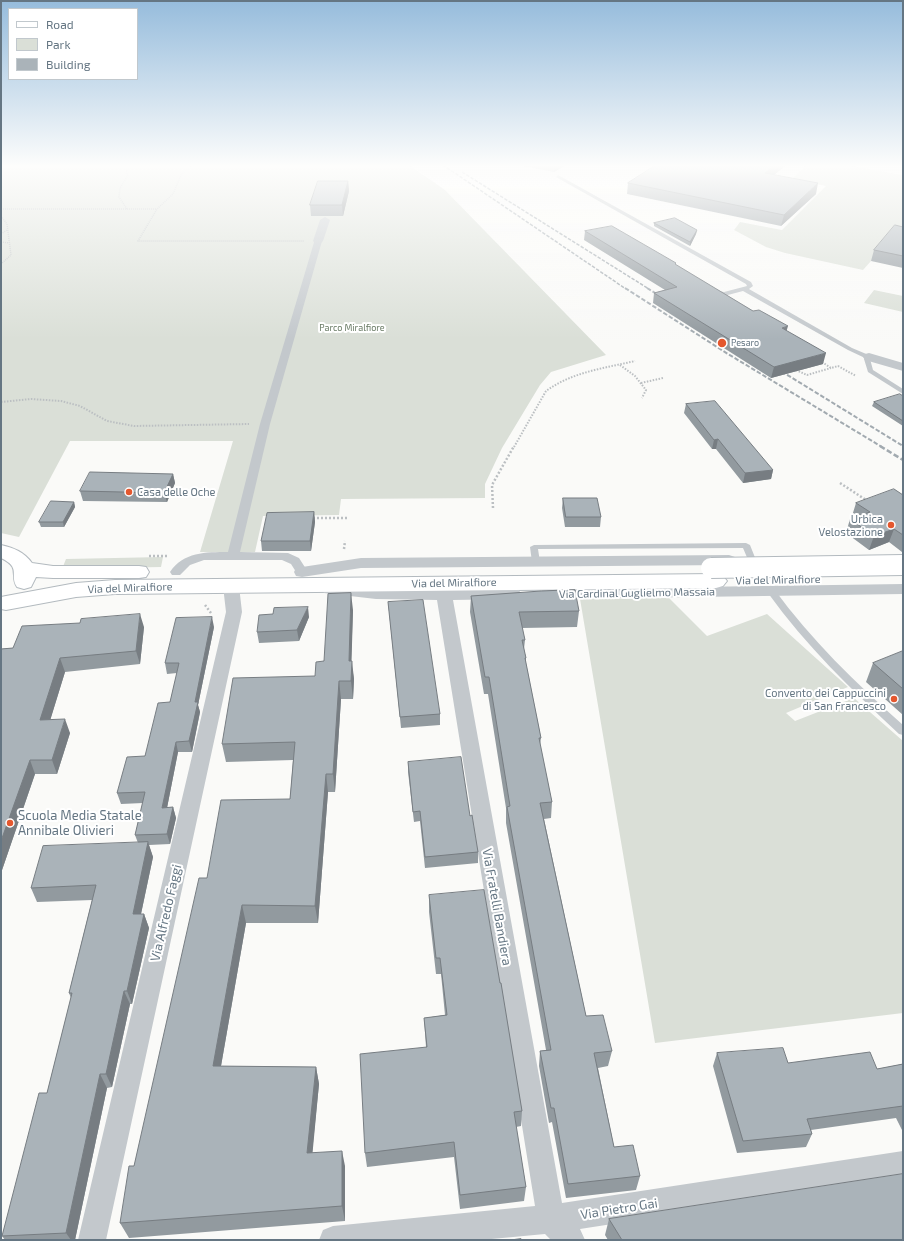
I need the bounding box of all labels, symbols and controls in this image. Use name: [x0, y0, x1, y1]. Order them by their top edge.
legend: [8, 8, 138, 80]
text: Road: [46, 17, 74, 31]
text: Park: [46, 37, 71, 51]
text: Building: [46, 57, 90, 71]
park label: Parco Miralfiore: [319, 323, 385, 333]
marker: Pesaro: [716, 337, 728, 349]
place label: Pesaro: [731, 338, 759, 348]
place label: Casa delle Oche: [137, 485, 216, 499]
marker: Casa delle Oche: [124, 487, 134, 497]
place label: Urbica Velostazione: [819, 512, 883, 538]
marker: Urbica Velostazione: [886, 520, 896, 530]
street label: Via del Miralfiore: [735, 573, 821, 587]
street label: Via del Miralfiore: [411, 576, 497, 590]
street label: Via del Miralfiore: [87, 580, 173, 596]
street label: Via Cardinal Guglielmo Massaia: [559, 585, 715, 601]
place label: Convento dei Cappuccini di San Francesco: [765, 686, 886, 712]
marker: Convento dei Cappuccini di San Francesco: [889, 694, 899, 704]
place label: Scuola Media Statale Annibale Olivieri: [18, 808, 142, 839]
marker: Scuola Media Statale Annibale Olivieri: [5, 818, 15, 828]
street label: Via Fratelli Bandiera: [479, 847, 515, 967]
street label: Via Alfredo Faggi: [147, 863, 185, 963]
street label: Via Pietro Gai: [579, 1195, 659, 1223]

